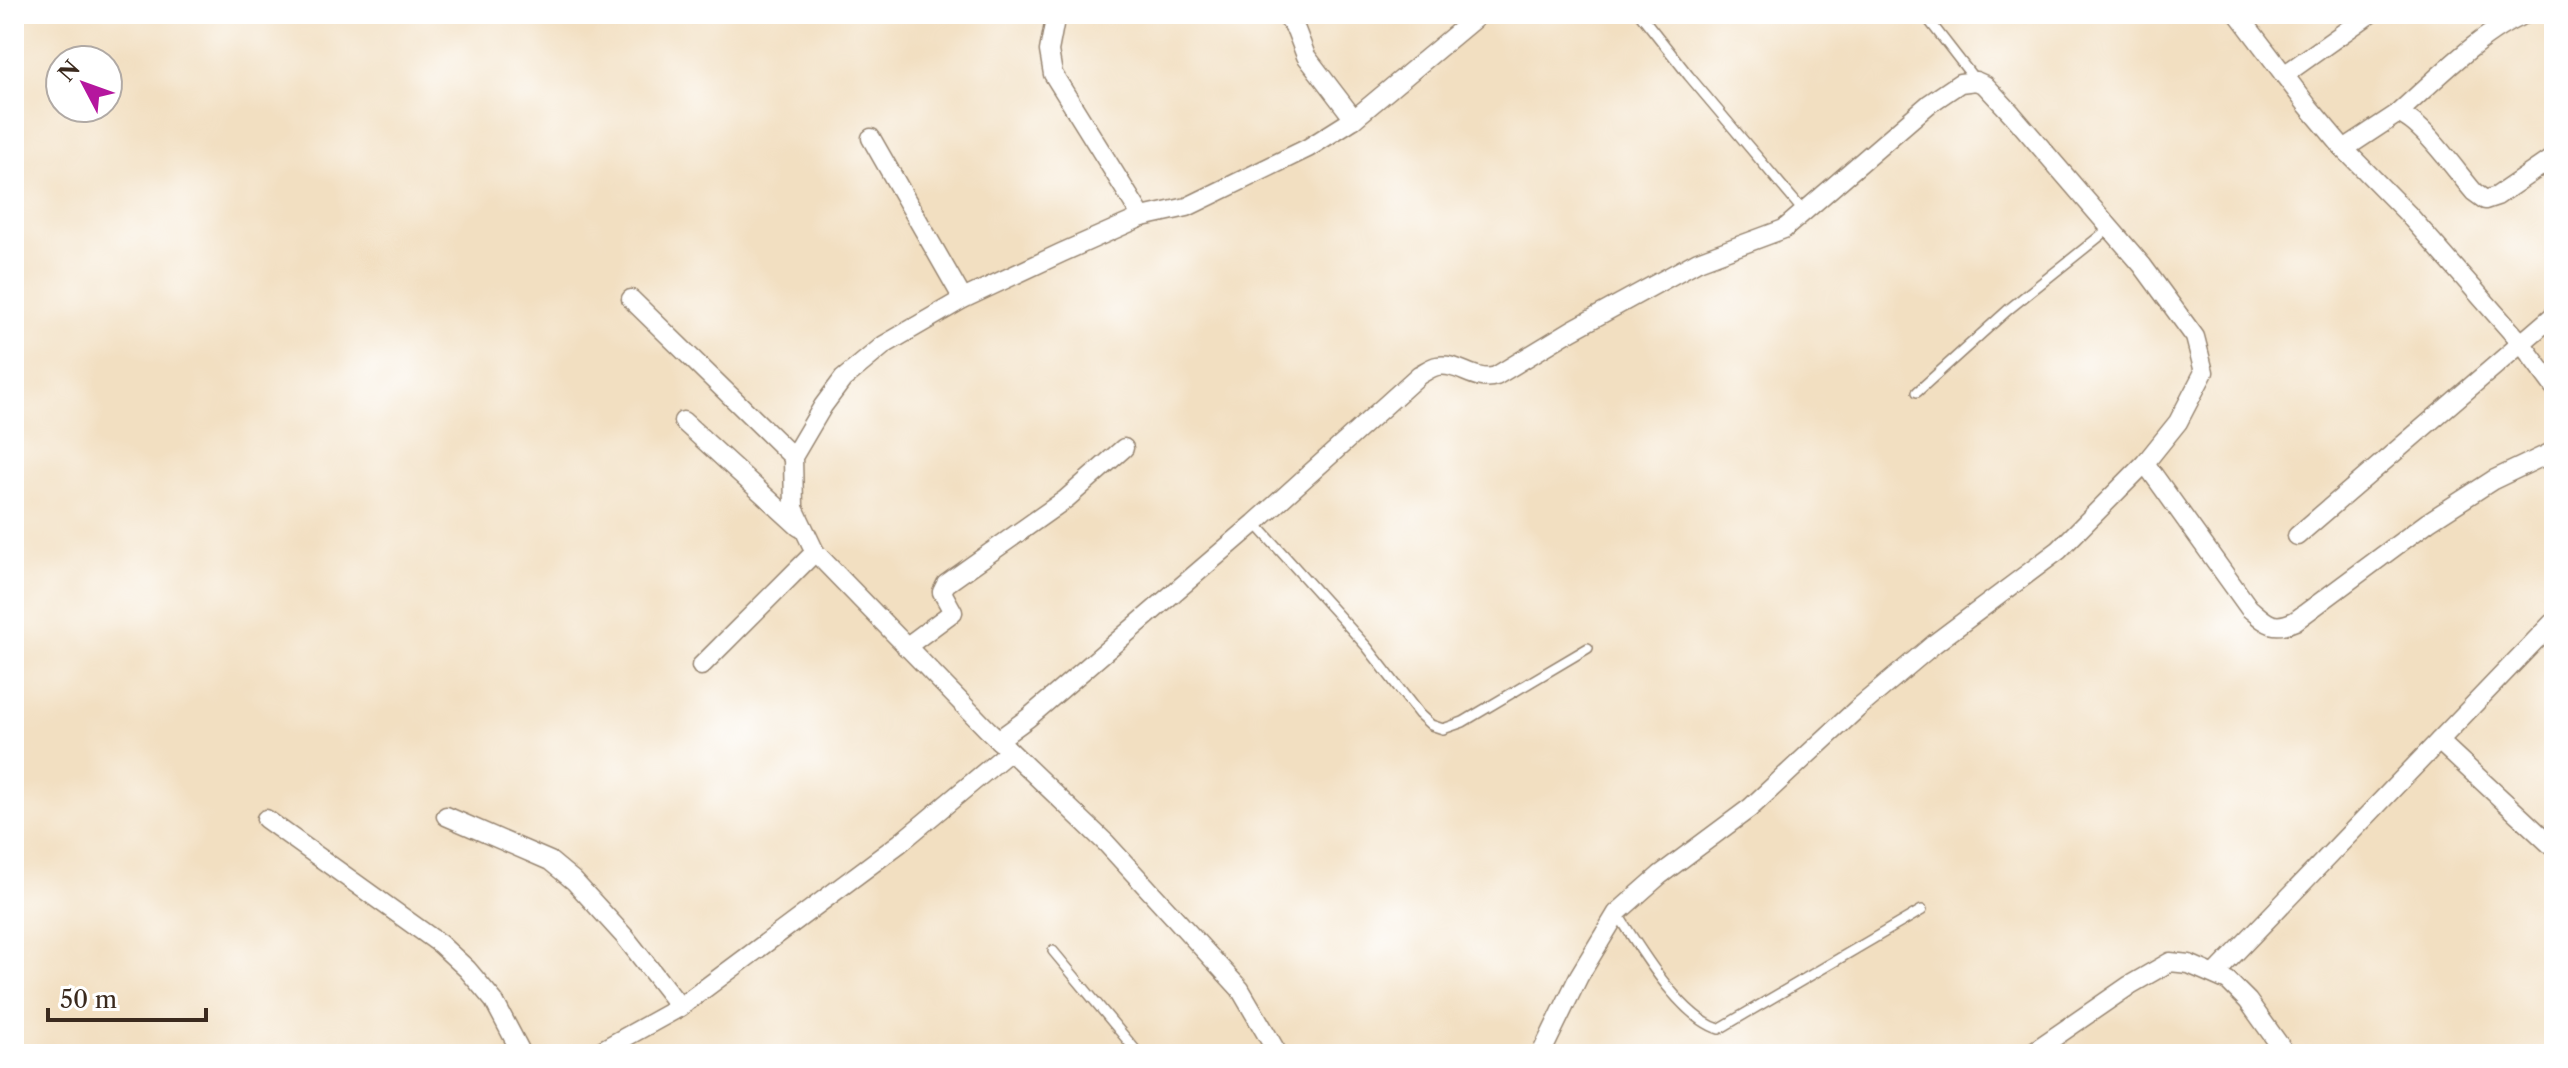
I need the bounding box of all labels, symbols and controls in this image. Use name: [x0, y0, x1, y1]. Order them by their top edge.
north arrow: [44, 44, 124, 124]
text: N: [53, 55, 86, 87]
scale bar: [48, 972, 206, 1022]
text: 50 m: [60, 985, 117, 1014]

